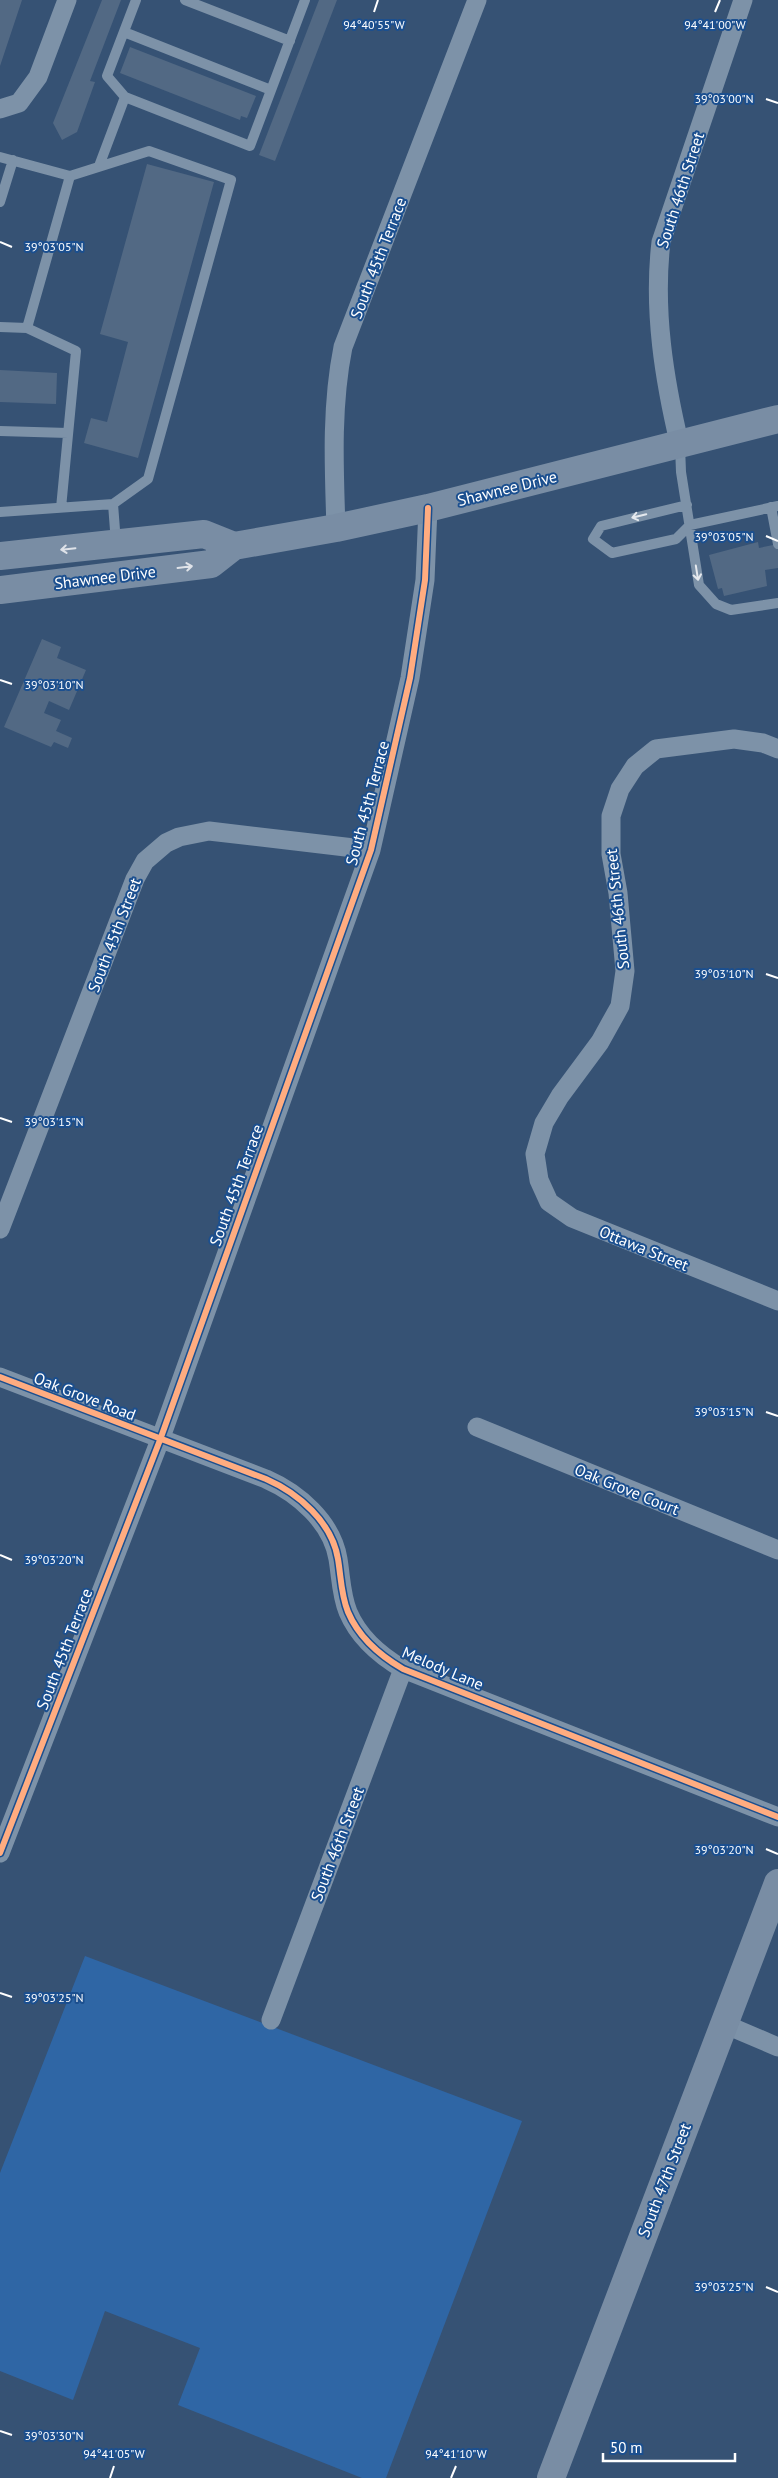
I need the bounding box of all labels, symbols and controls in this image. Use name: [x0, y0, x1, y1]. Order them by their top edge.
text: 94°40'55"W: [343, 17, 405, 32]
text: 94°41'00"W: [684, 17, 746, 32]
text: 39°03'00"N: [694, 91, 754, 106]
street label: South 46th Street: [652, 129, 708, 251]
street label: South 45th Terrace: [346, 195, 410, 321]
text: 39°03'05"N: [24, 239, 84, 254]
street label: Shawnee Drive: [455, 466, 559, 510]
one-way arrow: [632, 512, 648, 521]
text: 39°03'05"N: [694, 529, 754, 544]
one-way arrow: [60, 544, 76, 554]
street label: Shawnee Drive: [53, 561, 157, 593]
one-way arrow: [177, 562, 193, 572]
one-way arrow: [693, 565, 703, 581]
text: 39°03'10"N: [24, 677, 84, 692]
street label: South 45th Terrace: [341, 738, 393, 868]
street label: South 46th Street: [601, 847, 633, 970]
street label: South 45th Street: [83, 874, 145, 995]
text: 39°03'10"N: [694, 966, 754, 981]
text: 39°03'15"N: [24, 1114, 84, 1129]
street label: South 45th Terrace: [205, 1121, 267, 1249]
street label: Ottawa Street: [596, 1221, 692, 1275]
street label: Oak Grove Road: [31, 1367, 139, 1425]
text: 39°03'15"N: [694, 1404, 754, 1419]
street label: Oak Grove Court: [572, 1459, 683, 1519]
text: 39°03'20"N: [24, 1552, 84, 1567]
street label: South 45th Terrace: [32, 1586, 96, 1712]
street label: Melody Lane: [399, 1642, 487, 1694]
street label: South 46th Street: [306, 1783, 368, 1904]
text: 39°03'20"N: [694, 1842, 754, 1857]
text: 39°03'25"N: [24, 1990, 84, 2005]
street label: South 47th Street: [633, 2120, 695, 2240]
text: 39°03'25"N: [694, 2279, 754, 2294]
text: 39°03'30"N: [24, 2428, 84, 2443]
scale bar: [603, 2430, 736, 2462]
text: 50 m: [610, 2438, 643, 2457]
text: 94°41'05"W: [83, 2446, 145, 2461]
text: 94°41'10"W: [425, 2446, 487, 2461]

